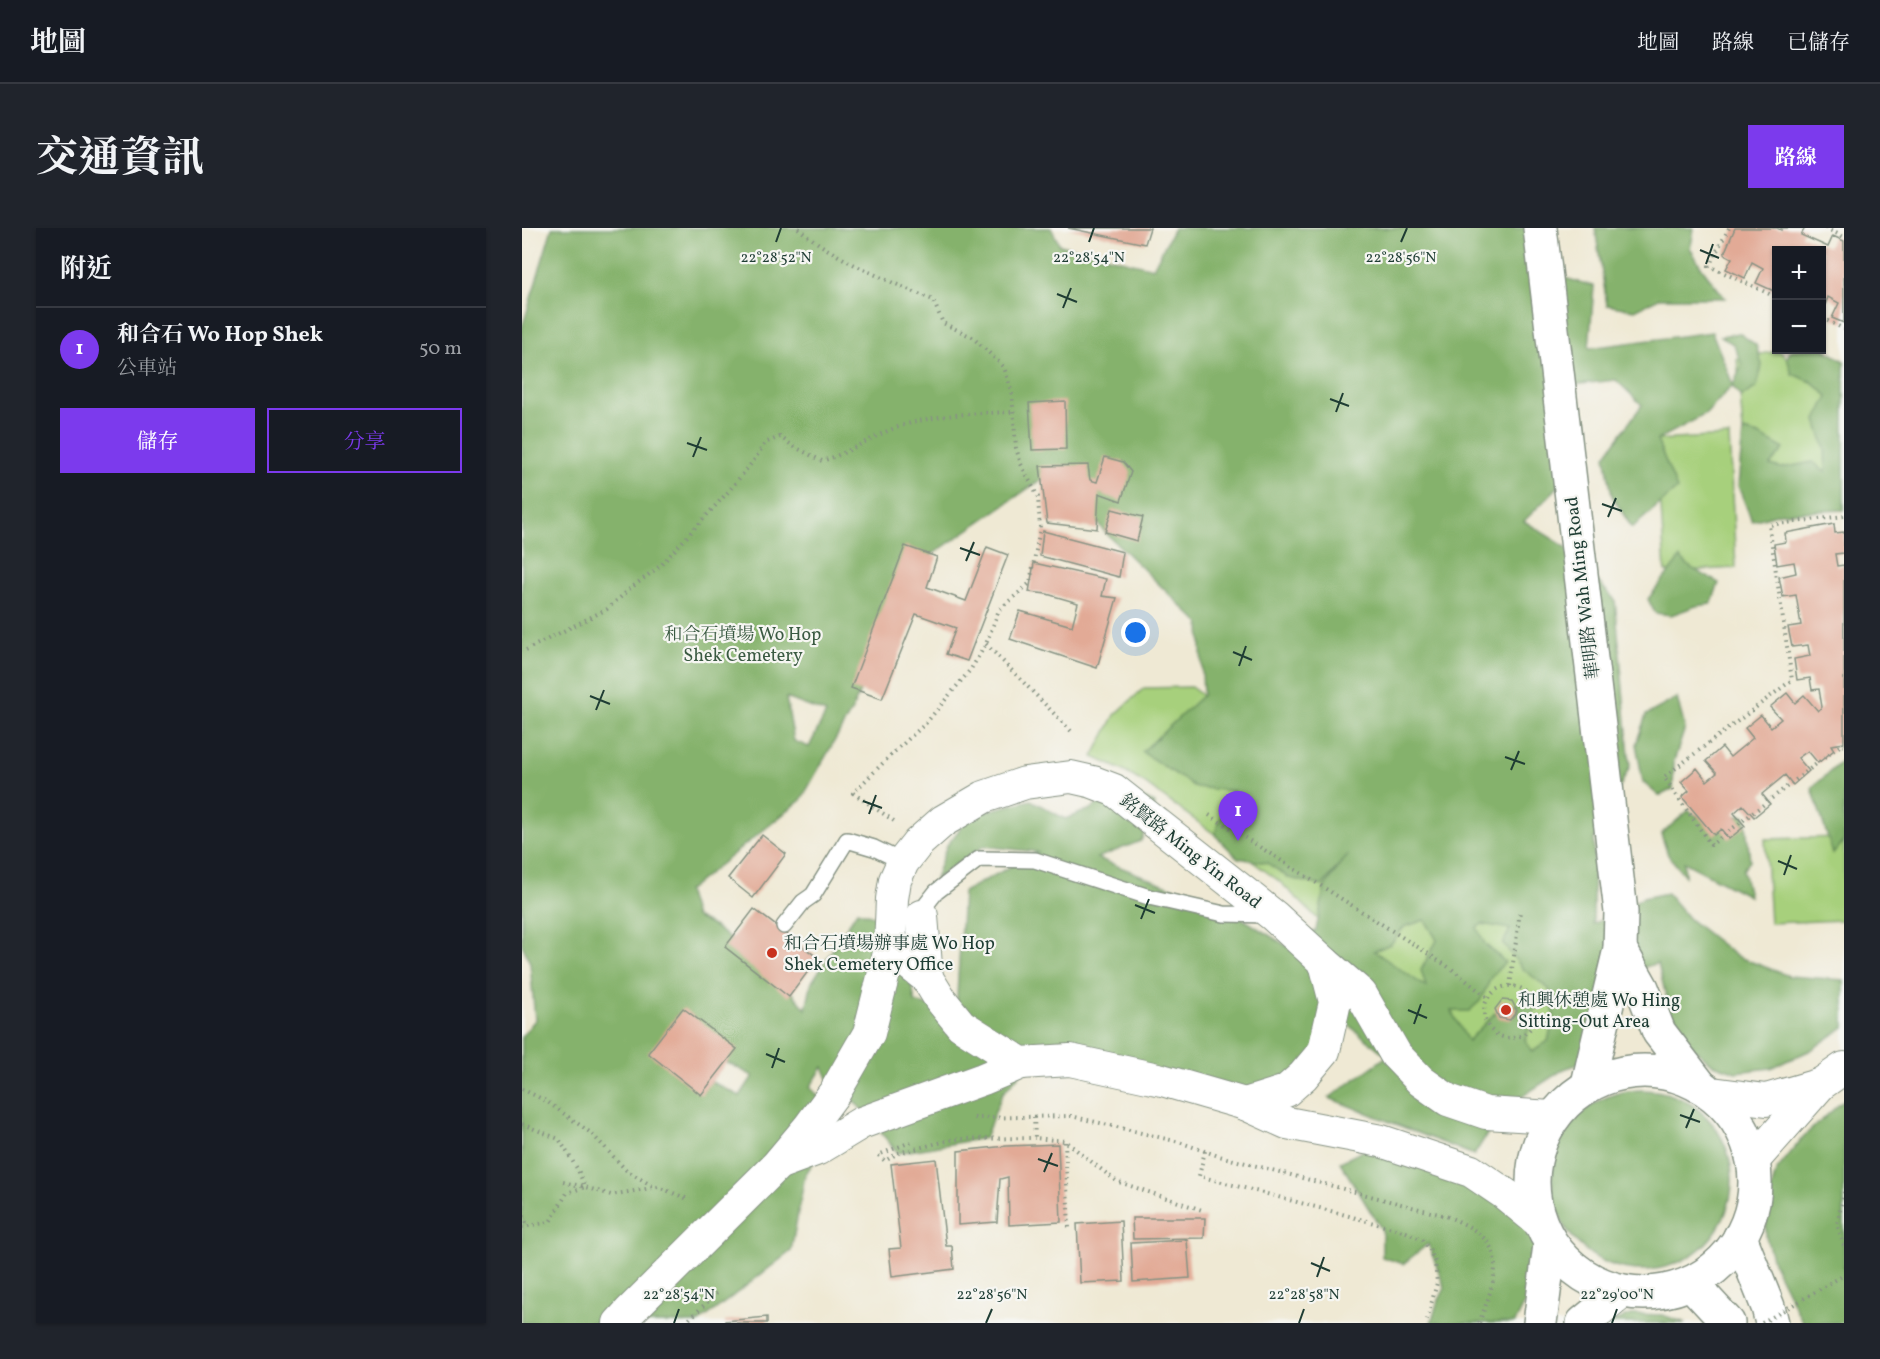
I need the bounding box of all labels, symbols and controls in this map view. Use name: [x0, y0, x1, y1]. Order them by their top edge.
text: 地圖: [30, 24, 86, 63]
text: 地圖: [1637, 29, 1679, 58]
text: 路線: [1712, 29, 1754, 58]
text: 已儲存: [1787, 29, 1850, 58]
button: 路線: [1748, 125, 1844, 188]
text: 交通資訊: [36, 131, 204, 190]
map controls: [1772, 246, 1826, 354]
button: +: [1772, 246, 1826, 300]
text: 22°28'52"N: [740, 248, 812, 269]
text: 22°28'54"N: [1053, 248, 1125, 269]
text: 22°28'56"N: [1366, 248, 1437, 269]
text: 附近: [60, 252, 112, 288]
button: −: [1772, 300, 1826, 354]
text: 和合石 Wo Hop Shek: [117, 320, 323, 351]
text: 1: [75, 335, 84, 363]
text: 50 m: [419, 335, 462, 363]
text: 公車站: [117, 355, 177, 383]
button: 儲存: [60, 408, 255, 473]
button: 分享: [267, 408, 462, 473]
street label: 華明路 Wah Ming Road: [1560, 495, 1607, 681]
your location: [1121, 618, 1150, 647]
park label: 和合石墳場 Wo Hop Shek Cemetery: [665, 623, 821, 669]
street label: 銘賢路 Ming Yin Road: [1114, 789, 1266, 915]
pin: 1: [1218, 792, 1258, 841]
place label: 和合石墳場辦事處 Wo Hop Shek Cemetery Office: [784, 932, 995, 978]
marker: 和合石墳場辦事處 Wo Hop Shek Cemetery Office: [765, 946, 779, 960]
place label: 和興休憩處 Wo Hing Sitting-Out Area: [1518, 989, 1680, 1035]
marker: 和興休憩處 Wo Hing Sitting-Out Area: [1499, 1003, 1513, 1017]
text: 22°28'54"N: [643, 1285, 715, 1306]
text: 22°28'56"N: [957, 1285, 1028, 1306]
text: 22°28'58"N: [1268, 1285, 1340, 1306]
text: 22°29'00"N: [1580, 1285, 1654, 1306]

